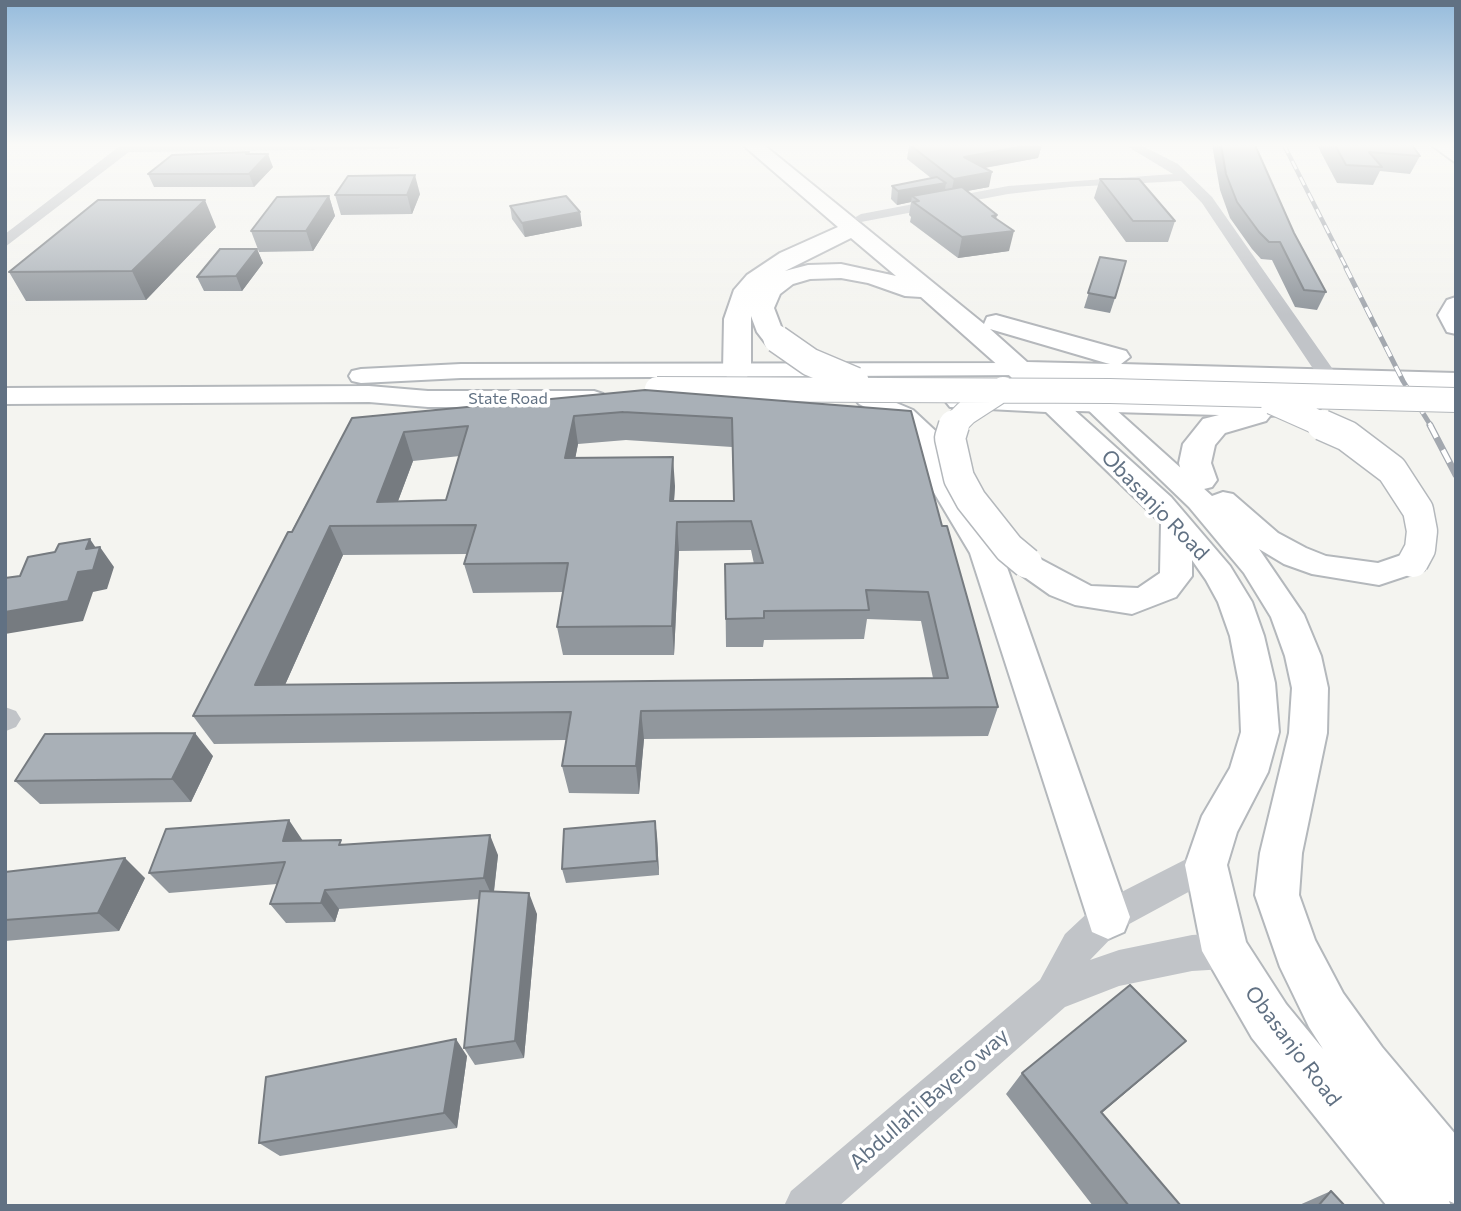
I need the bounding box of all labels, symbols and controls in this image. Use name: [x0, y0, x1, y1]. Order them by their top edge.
street label: State Road: [468, 389, 548, 409]
street label: Obasanjo Road: [1096, 444, 1214, 566]
street label: Obasanjo Road: [1240, 981, 1346, 1111]
street label: Abdullahi Bayero way: [844, 1023, 1014, 1175]

